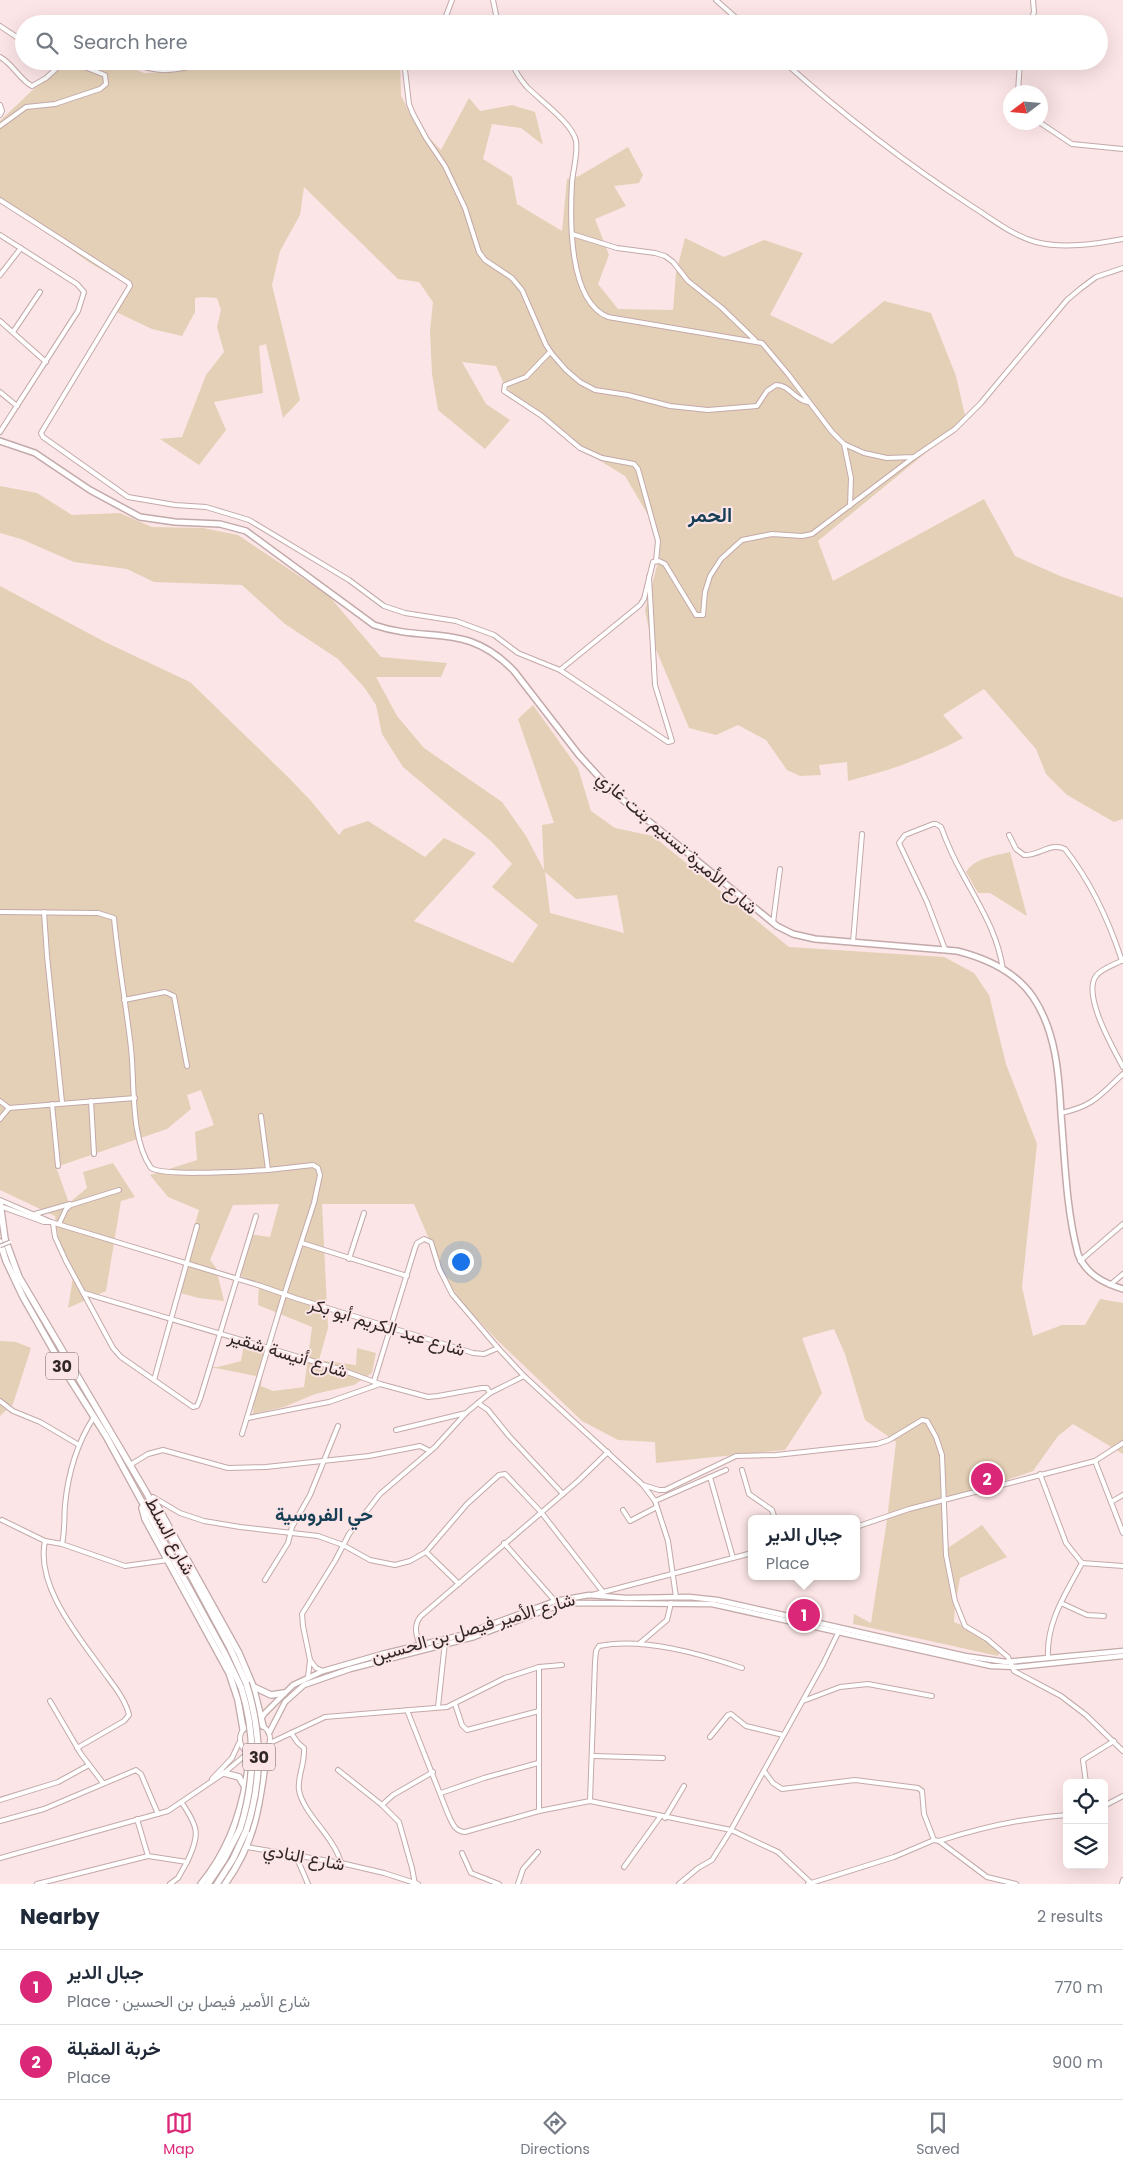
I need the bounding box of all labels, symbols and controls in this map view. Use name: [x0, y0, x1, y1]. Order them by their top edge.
search box: [15, 15, 1108, 70]
icon: search: [33, 29, 61, 57]
text: Search here: [73, 29, 187, 56]
north arrow: [1003, 85, 1048, 130]
district label: الحمر: [687, 501, 732, 529]
street label: شارع الأميرة تسنيم بنت غازي: [589, 766, 763, 922]
your location: [448, 1249, 474, 1275]
street label: شارع عبد الكريم أبو بكر: [305, 1291, 468, 1362]
street label: شارع أنيسة شقير: [225, 1323, 351, 1384]
road number: 30: [46, 1352, 78, 1380]
pin: 2: [971, 1460, 1003, 1498]
street label: شارع السلط: [139, 1492, 201, 1579]
district label: حي الفروسية: [275, 1501, 373, 1531]
popup: [748, 1515, 860, 1580]
text: جبال الدير: [766, 1521, 842, 1548]
text: Place: [766, 1552, 809, 1575]
street label: شارع الأمير فيصل بن الحسين: [368, 1586, 578, 1669]
pin: 1: [788, 1596, 820, 1634]
road number: 30: [243, 1744, 275, 1770]
map controls: [1063, 1779, 1108, 1869]
button: locate: [1063, 1779, 1108, 1824]
button: layers: [1063, 1824, 1108, 1869]
street label: شارع النادي: [261, 1836, 347, 1880]
text: Nearby: [20, 1902, 100, 1931]
text: 2 results: [1037, 1905, 1103, 1928]
text: جبال الدير: [67, 1959, 144, 1986]
text: 1: [33, 1976, 39, 1999]
text: 770 m: [1055, 1976, 1103, 1999]
text: Place · شارع الأمير فيصل بن الحسين: [67, 1990, 310, 2013]
text: خربة المقبلة: [67, 2035, 161, 2062]
text: 2: [31, 2051, 41, 2074]
text: 900 m: [1052, 2051, 1103, 2074]
text: Place: [67, 2066, 111, 2089]
tab: Map: [163, 2109, 194, 2160]
tab: Directions: [520, 2109, 590, 2160]
tab: Saved: [916, 2109, 960, 2160]

